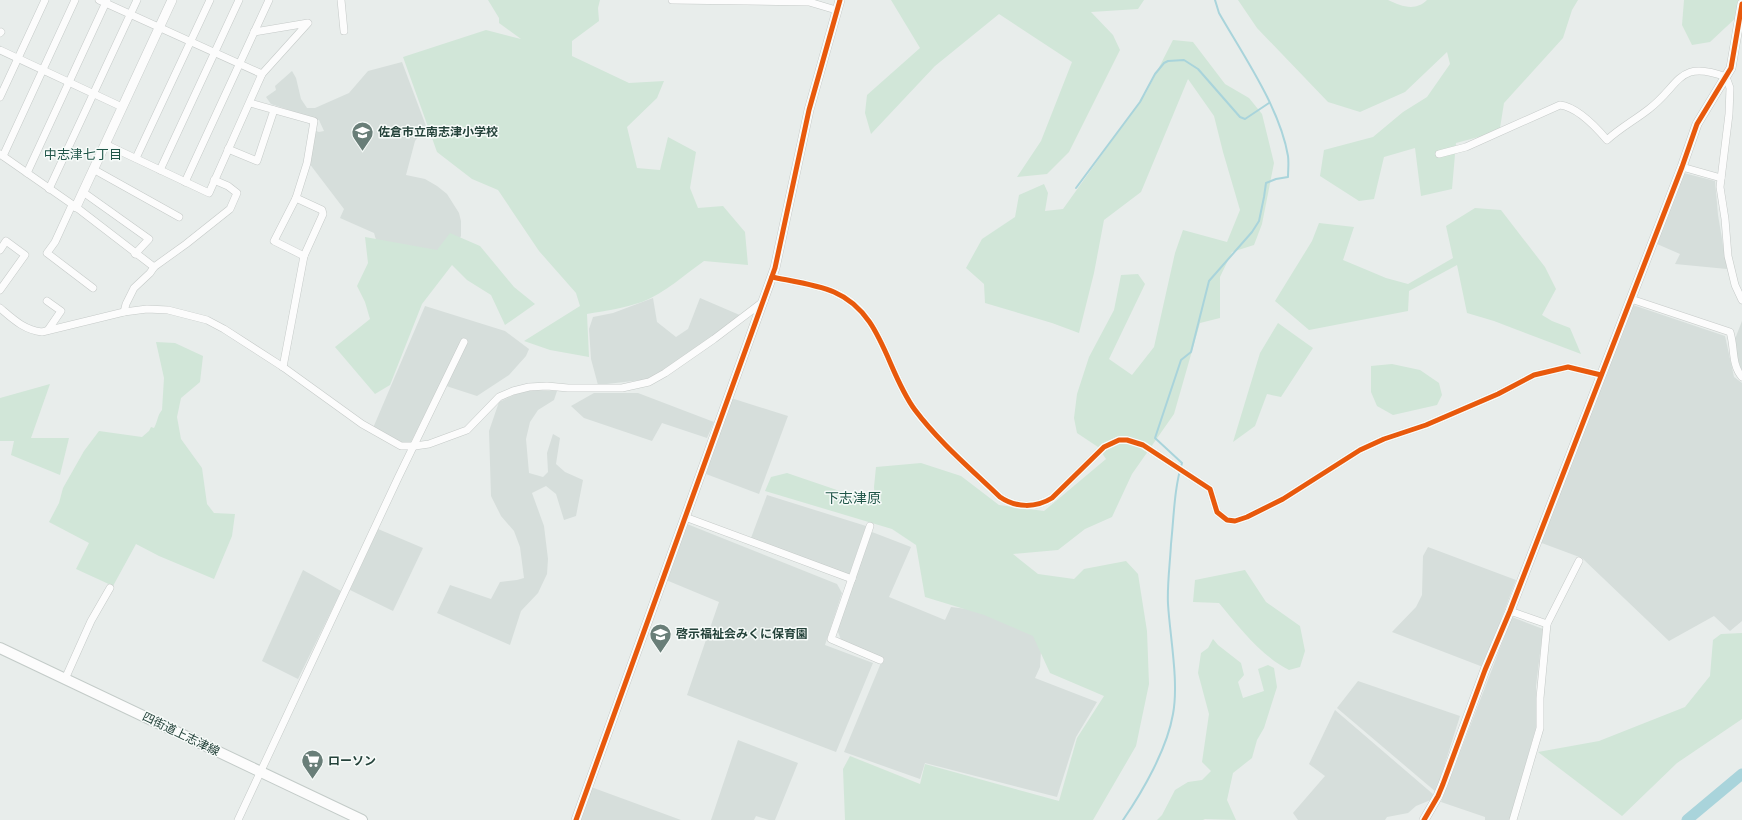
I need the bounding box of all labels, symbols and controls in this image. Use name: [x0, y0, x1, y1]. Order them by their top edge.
school or university icon: 佐倉市立南志津小学校: [349, 119, 375, 152]
place label: 佐倉市立南志津小学校: [378, 124, 498, 139]
district label: 中志津七丁目: [44, 146, 122, 162]
district label: 下志津原: [825, 489, 881, 506]
school or university icon: 啓示福祉会みくに保育園: [648, 621, 674, 654]
place label: 啓示福祉会みくに保育園: [676, 626, 808, 641]
street label: 四街道上志津線: [140, 708, 222, 759]
supermarket icon: ローソン: [299, 748, 325, 781]
place label: ローソン: [328, 753, 376, 768]

